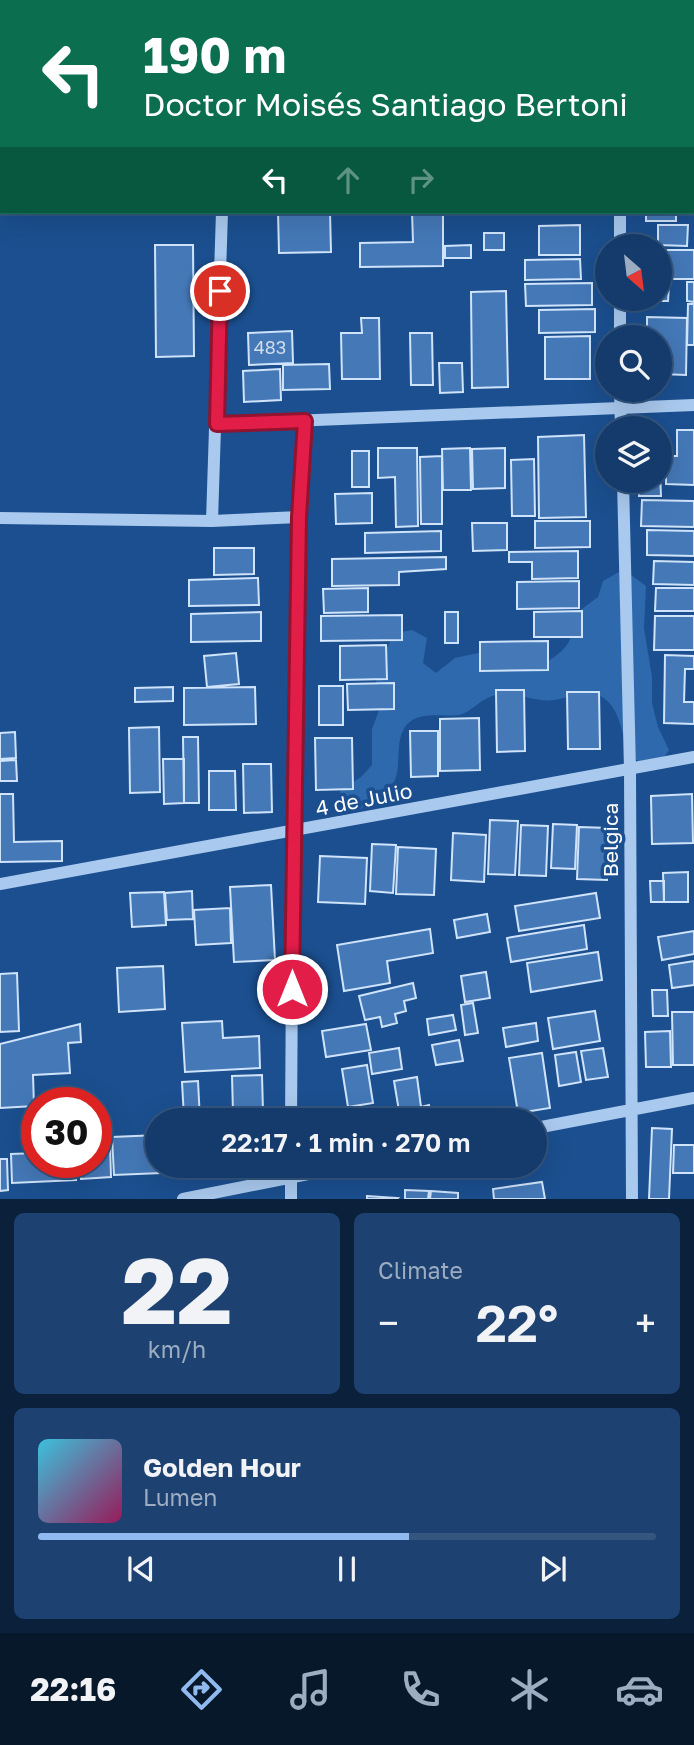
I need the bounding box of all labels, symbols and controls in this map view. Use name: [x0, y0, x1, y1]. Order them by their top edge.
text: 190 m: [143, 25, 286, 84]
icon: left: [28, 28, 119, 119]
text: Doctor Moisés Santiago Bertoni: [143, 85, 628, 123]
icon: left: [256, 161, 294, 199]
icon: ahead: [329, 161, 367, 199]
icon: right: [402, 161, 440, 199]
north arrow: [595, 234, 672, 312]
map controls: [595, 234, 672, 493]
pin: [190, 261, 250, 321]
icon: arrive: [201, 272, 239, 310]
button: search: [595, 325, 672, 402]
house number: 483: [254, 336, 286, 358]
button: layers: [595, 416, 672, 493]
street label: 4 de Julio: [313, 777, 414, 821]
street label: Belgica: [597, 803, 623, 877]
position arrow: [255, 952, 329, 1026]
speed limit sign: 30: [21, 1087, 112, 1178]
text: 22:17 · 1 min · 270 m: [221, 1127, 471, 1158]
text: 22: [121, 1235, 233, 1344]
text: Climate: [378, 1256, 463, 1284]
text: 22°: [476, 1291, 558, 1353]
text: −: [378, 1300, 399, 1345]
text: +: [635, 1300, 656, 1345]
text: km/h: [148, 1335, 206, 1363]
text: Golden Hour: [143, 1452, 301, 1483]
text: Lumen: [143, 1483, 217, 1511]
icon: previous: [122, 1550, 160, 1588]
icon: pause: [328, 1550, 366, 1588]
icon: next: [534, 1550, 572, 1588]
icon: directions: [177, 1665, 226, 1714]
icon: music: [286, 1665, 335, 1714]
icon: phone: [396, 1665, 445, 1714]
icon: climate: [505, 1665, 554, 1714]
icon: car: [615, 1665, 664, 1714]
text: 22:16: [30, 1670, 116, 1708]

